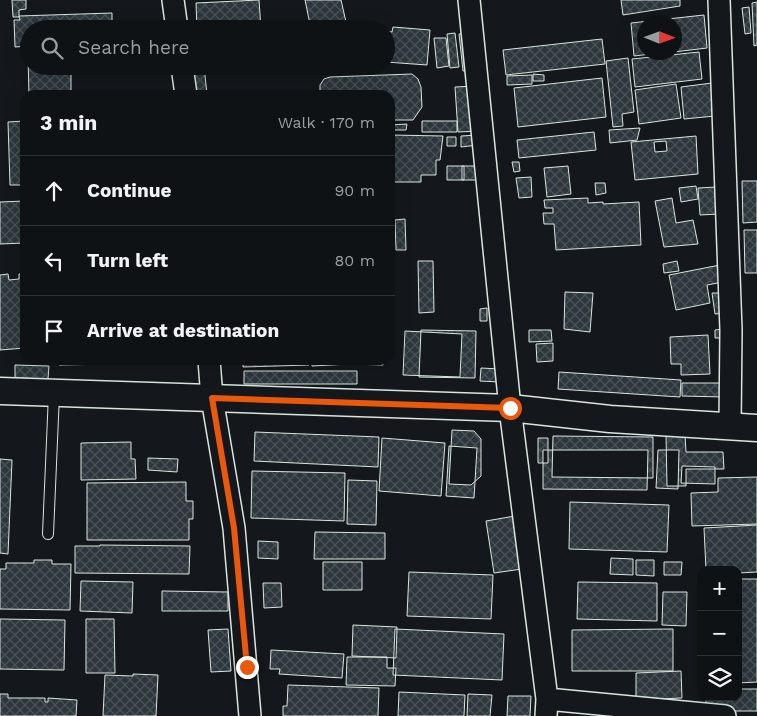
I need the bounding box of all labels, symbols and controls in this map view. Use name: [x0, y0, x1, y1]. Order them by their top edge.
north arrow: [637, 15, 682, 60]
search box: [20, 20, 395, 75]
icon: search: [38, 34, 66, 62]
text: Search here: [78, 36, 189, 59]
text: 3 min: [40, 110, 97, 135]
text: Walk · 170 m: [278, 113, 375, 132]
icon: ahead: [40, 177, 68, 205]
text: Continue: [87, 179, 171, 202]
text: 90 m: [334, 181, 375, 200]
icon: left: [40, 247, 68, 275]
text: Turn left: [87, 249, 168, 272]
text: 80 m: [334, 251, 375, 270]
icon: arrive: [40, 317, 68, 345]
text: Arrive at destination: [87, 319, 279, 342]
route start: [499, 397, 522, 420]
map controls: [697, 566, 742, 701]
button: +: [697, 566, 742, 611]
button: −: [697, 611, 742, 656]
route end: [236, 656, 259, 679]
button: layers: [697, 656, 742, 701]

